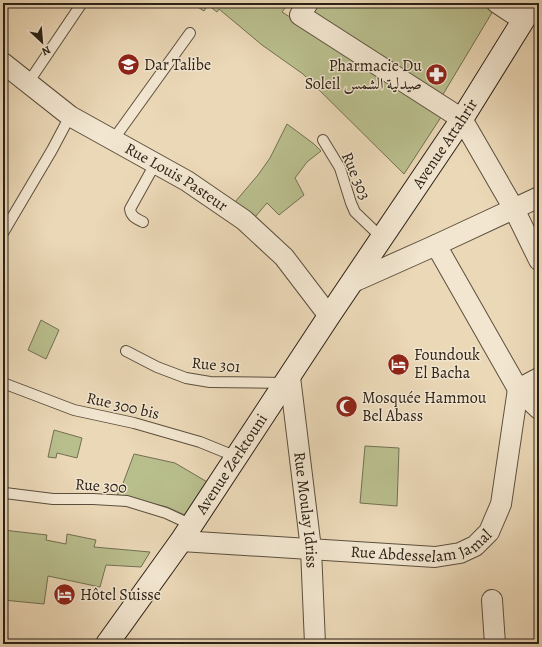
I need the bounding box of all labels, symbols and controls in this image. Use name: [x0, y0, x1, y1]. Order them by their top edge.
north arrow: [22, 22, 62, 62]
text: N: [39, 42, 53, 59]
school or university icon: Dar Talibe: [115, 52, 141, 78]
place label: Dar Talibe: [144, 54, 211, 76]
place label: Pharmacie Du Soleil صيدلية الشمس: [305, 55, 422, 95]
pharmacy icon: Pharmacie Du Soleil صيدلية الشمس: [424, 62, 450, 88]
street label: Avenue Attahrir: [407, 95, 483, 194]
street label: Rue Louis Pasteur: [121, 138, 232, 217]
street label: Rue 303: [336, 149, 376, 203]
place label: Foundouk El Bacha: [414, 344, 480, 384]
hotel icon: Foundouk El Bacha: [385, 351, 411, 377]
street label: Rue 301: [191, 352, 242, 378]
street label: Rue 300 bis: [84, 387, 162, 425]
place label: Mosquée Hammou Bel Abass: [362, 387, 487, 427]
mosque icon: Mosquée Hammou Bel Abass: [334, 394, 360, 420]
street label: Avenue Zerktouni: [190, 409, 273, 519]
street label: Rue Moulay Idriss: [288, 451, 323, 569]
street label: Rue 300: [74, 473, 128, 499]
street label: Rue Abdesselam Jamal: [350, 524, 497, 568]
hotel icon: Hôtel Suisse: [52, 582, 78, 608]
place label: Hôtel Suisse: [80, 584, 161, 606]

